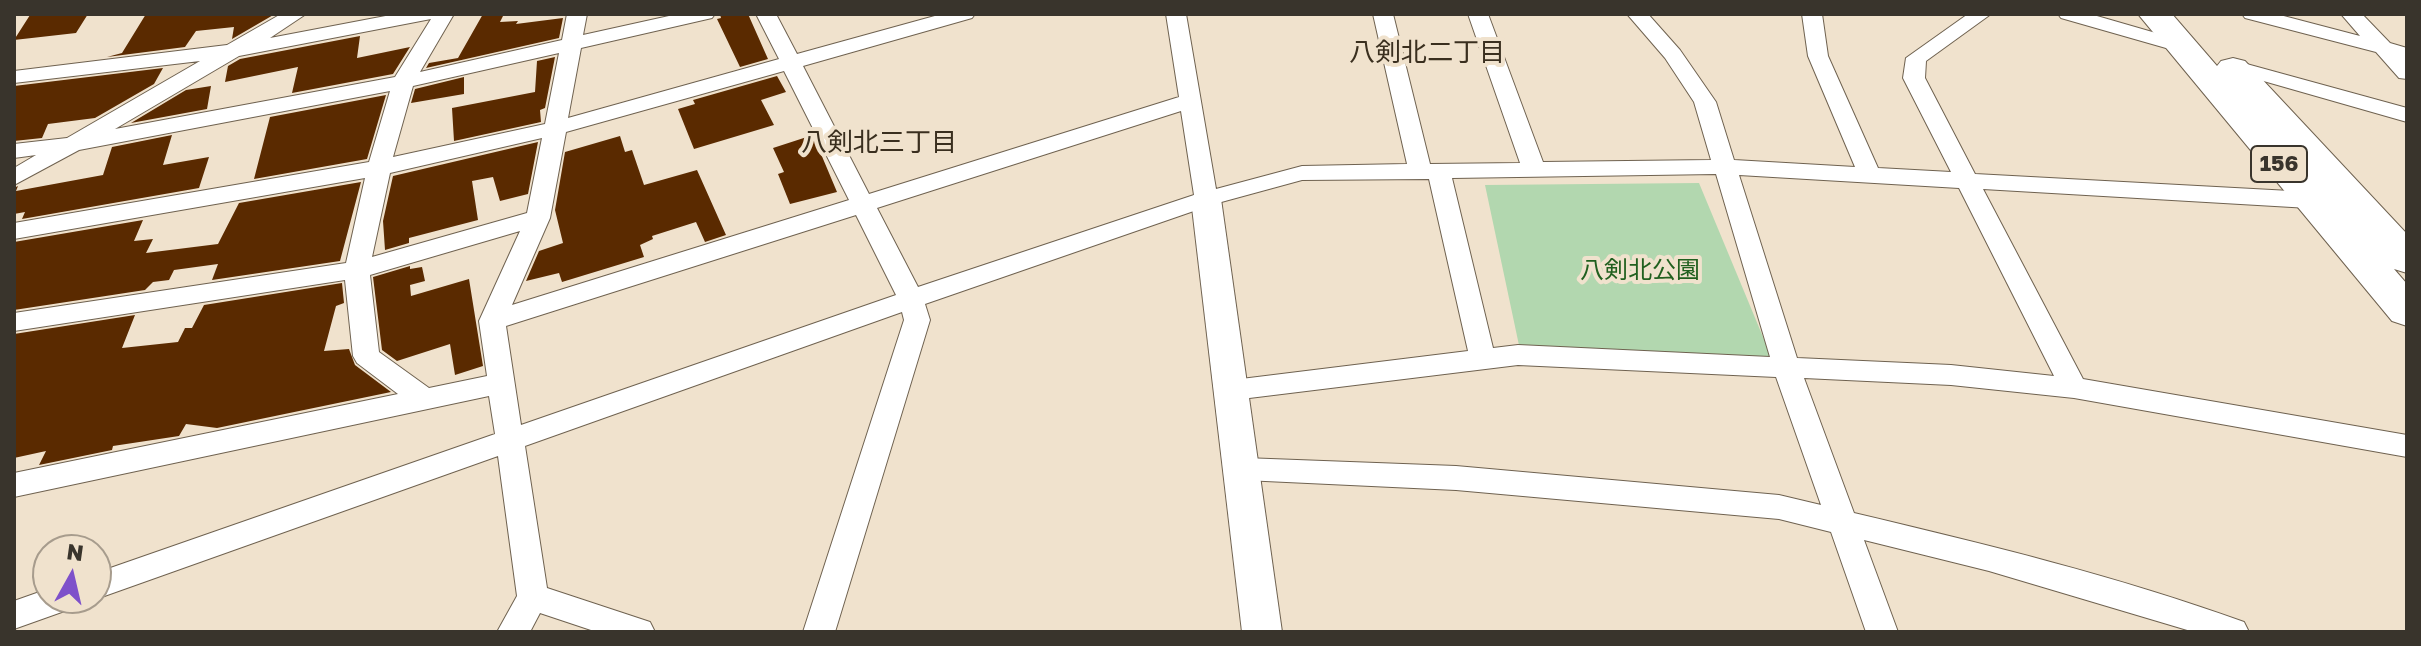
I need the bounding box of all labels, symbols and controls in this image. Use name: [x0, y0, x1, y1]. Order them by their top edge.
district label: 八剣北二丁目: [1349, 37, 1505, 69]
district label: 八剣北三丁目: [801, 127, 957, 159]
road number: 156: [2251, 146, 2307, 182]
park label: 八剣北公園: [1580, 256, 1700, 284]
north arrow: [32, 534, 112, 614]
text: N: [65, 537, 85, 566]

